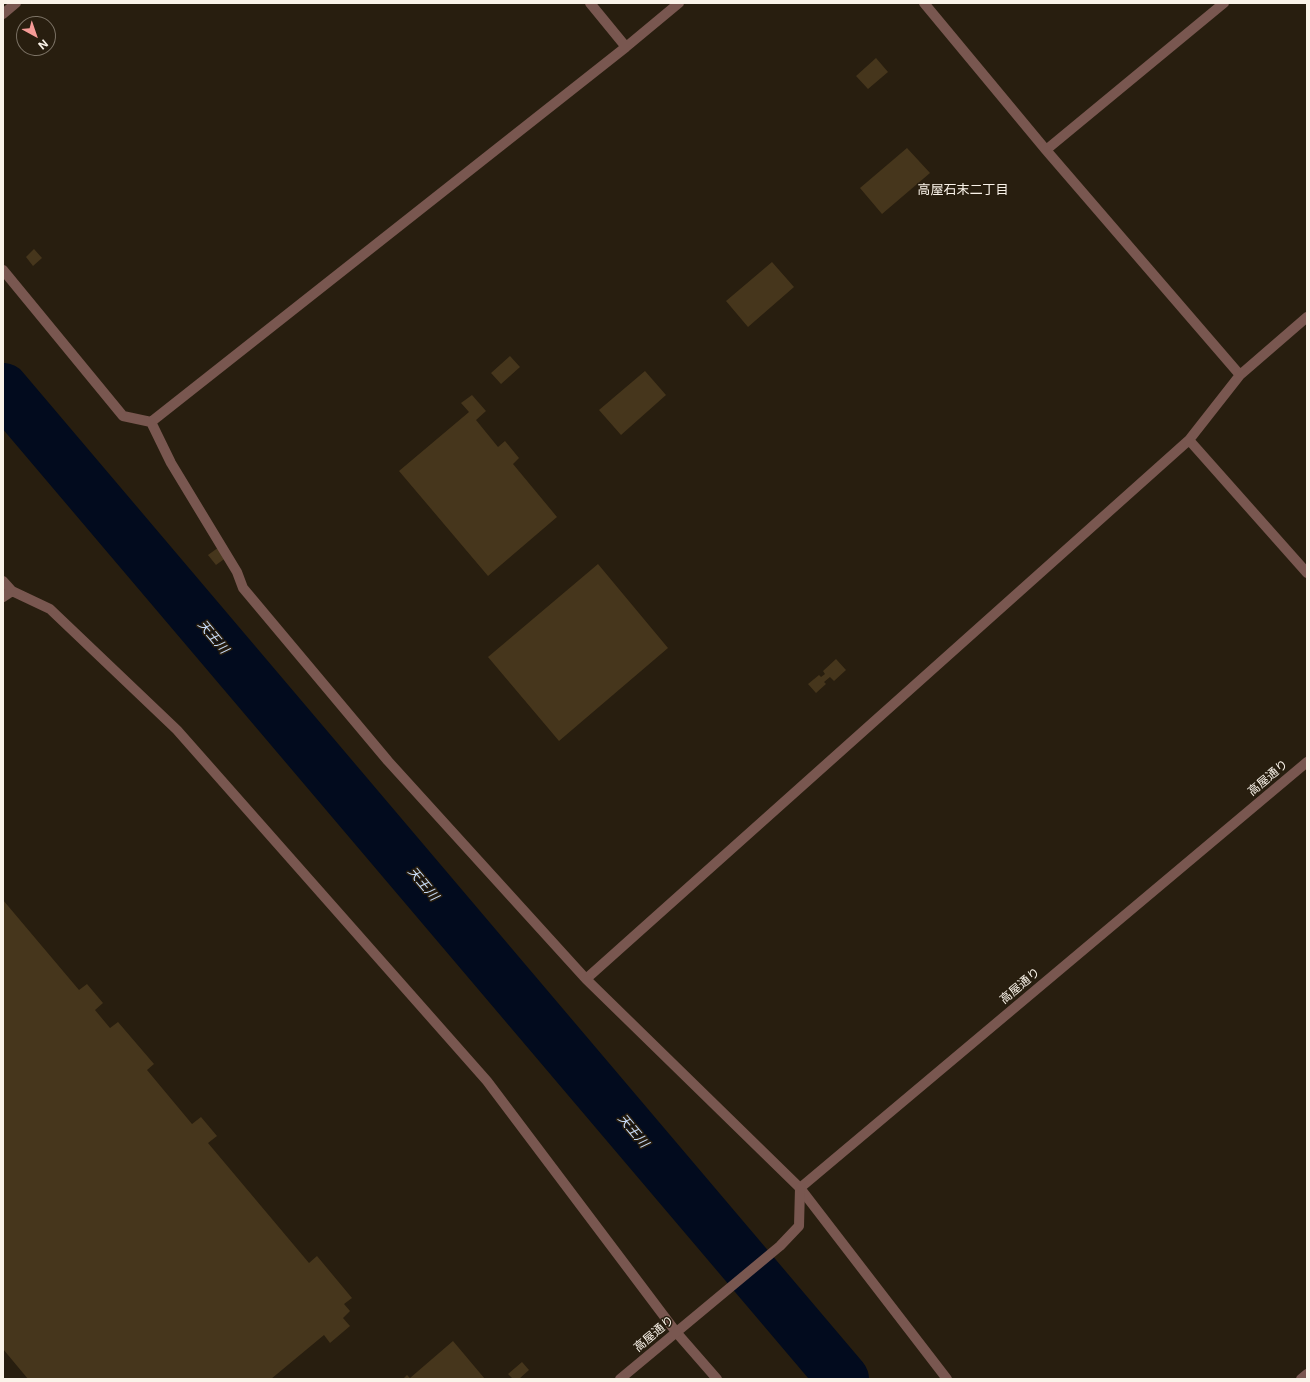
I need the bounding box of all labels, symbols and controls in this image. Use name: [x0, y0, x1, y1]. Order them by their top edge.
north arrow: [16, 16, 56, 56]
text: N: [35, 36, 51, 52]
district label: 高屋石末二丁目: [918, 182, 1008, 198]
water label: 天王川: [194, 617, 232, 657]
street label: 高屋通り: [1245, 757, 1291, 799]
water label: 天王川: [404, 864, 442, 904]
street label: 高屋通り: [997, 965, 1043, 1007]
water label: 天王川: [614, 1111, 652, 1151]
street label: 高屋通り: [631, 1313, 677, 1355]

